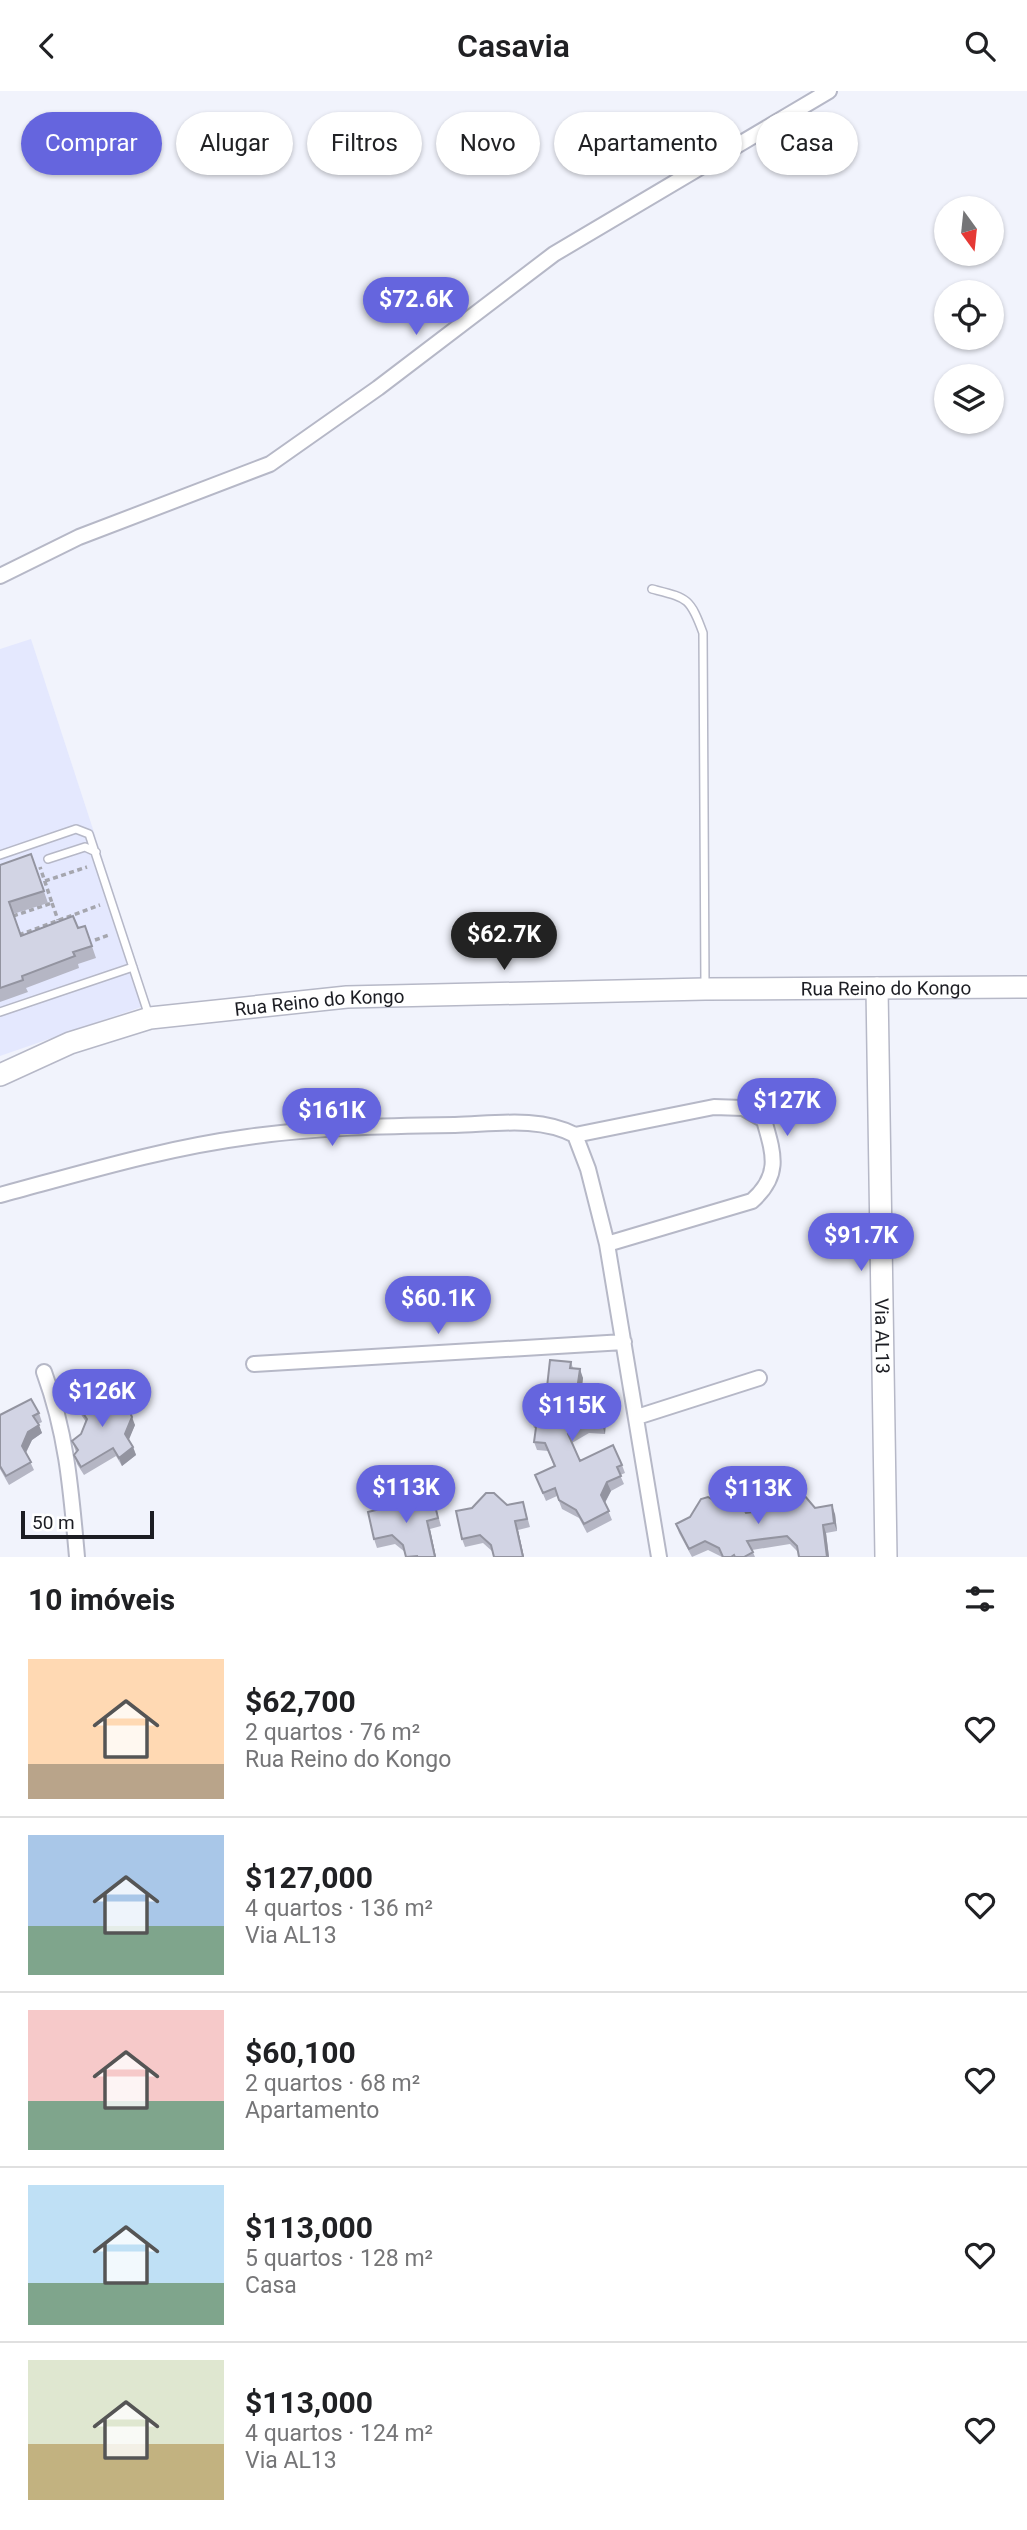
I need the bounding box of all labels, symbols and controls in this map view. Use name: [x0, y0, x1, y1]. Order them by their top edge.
icon: back: [28, 27, 66, 65]
text: Casavia: [457, 27, 570, 65]
icon: search: [961, 27, 999, 65]
chip: Comprar: [21, 112, 162, 175]
chip: Alugar: [176, 112, 293, 175]
chip: Filtros: [307, 112, 422, 175]
chip: Novo: [436, 112, 540, 175]
chip: Apartamento: [554, 112, 742, 175]
chip: Casa: [756, 112, 858, 175]
north arrow: [934, 196, 1004, 266]
map controls: [934, 196, 1004, 434]
pin: $72.6K: [359, 278, 473, 337]
button: locate: [934, 280, 1004, 350]
text: $72.6K: [379, 286, 453, 313]
button: layers: [934, 364, 1004, 434]
pin: $62.7K: [447, 913, 561, 972]
text: $62.7K: [467, 921, 541, 948]
street label: Rua Reino do Kongo: [801, 976, 971, 1000]
street label: Rua Reino do Kongo: [233, 985, 405, 1021]
pin: $127K: [738, 1079, 836, 1138]
text: $127K: [753, 1087, 821, 1114]
pin: $161K: [283, 1089, 381, 1148]
text: $161K: [298, 1097, 366, 1124]
pin: $91.7K: [804, 1213, 918, 1273]
text: $91.7K: [824, 1222, 898, 1249]
pin: $60.1K: [381, 1277, 495, 1336]
text: $60.1K: [401, 1285, 475, 1312]
street label: Via AL13: [870, 1298, 894, 1374]
pin: $126K: [53, 1369, 151, 1429]
text: $126K: [68, 1378, 136, 1405]
pin: $115K: [523, 1383, 621, 1443]
text: $115K: [538, 1392, 606, 1419]
pin: $113K: [357, 1465, 455, 1525]
pin: $113K: [709, 1467, 807, 1526]
text: $113K: [372, 1474, 440, 1501]
text: $113K: [724, 1475, 792, 1502]
scale bar: [21, 1508, 154, 1540]
text: 50 m: [32, 1511, 75, 1534]
icon: filters: [961, 1580, 999, 1618]
text: 10 imóveis: [28, 1582, 175, 1617]
text: $62,700: [245, 1684, 356, 1719]
icon: home: [84, 1687, 168, 1771]
icon: heart: [961, 1710, 999, 1748]
text: 2 quartos · 76 m²: [245, 1719, 420, 1746]
text: Rua Reino do Kongo: [245, 1746, 451, 1773]
text: $127,000: [245, 1860, 373, 1895]
icon: home: [84, 1863, 168, 1947]
icon: heart: [961, 1886, 999, 1924]
text: 4 quartos · 136 m²: [245, 1895, 433, 1922]
text: Via AL13: [245, 1922, 337, 1949]
text: $60,100: [245, 2035, 356, 2070]
icon: home: [84, 2038, 168, 2122]
icon: heart: [961, 2061, 999, 2099]
text: 2 quartos · 68 m²: [245, 2070, 420, 2097]
text: Apartamento: [245, 2097, 379, 2124]
text: $113,000: [245, 2210, 373, 2245]
icon: home: [84, 2213, 168, 2297]
icon: heart: [961, 2236, 999, 2274]
text: 5 quartos · 128 m²: [245, 2245, 433, 2272]
text: Casa: [245, 2272, 297, 2299]
text: $113,000: [245, 2385, 373, 2420]
icon: home: [84, 2388, 168, 2472]
icon: heart: [961, 2411, 999, 2449]
text: 4 quartos · 124 m²: [245, 2420, 433, 2447]
text: Via AL13: [245, 2447, 337, 2474]

